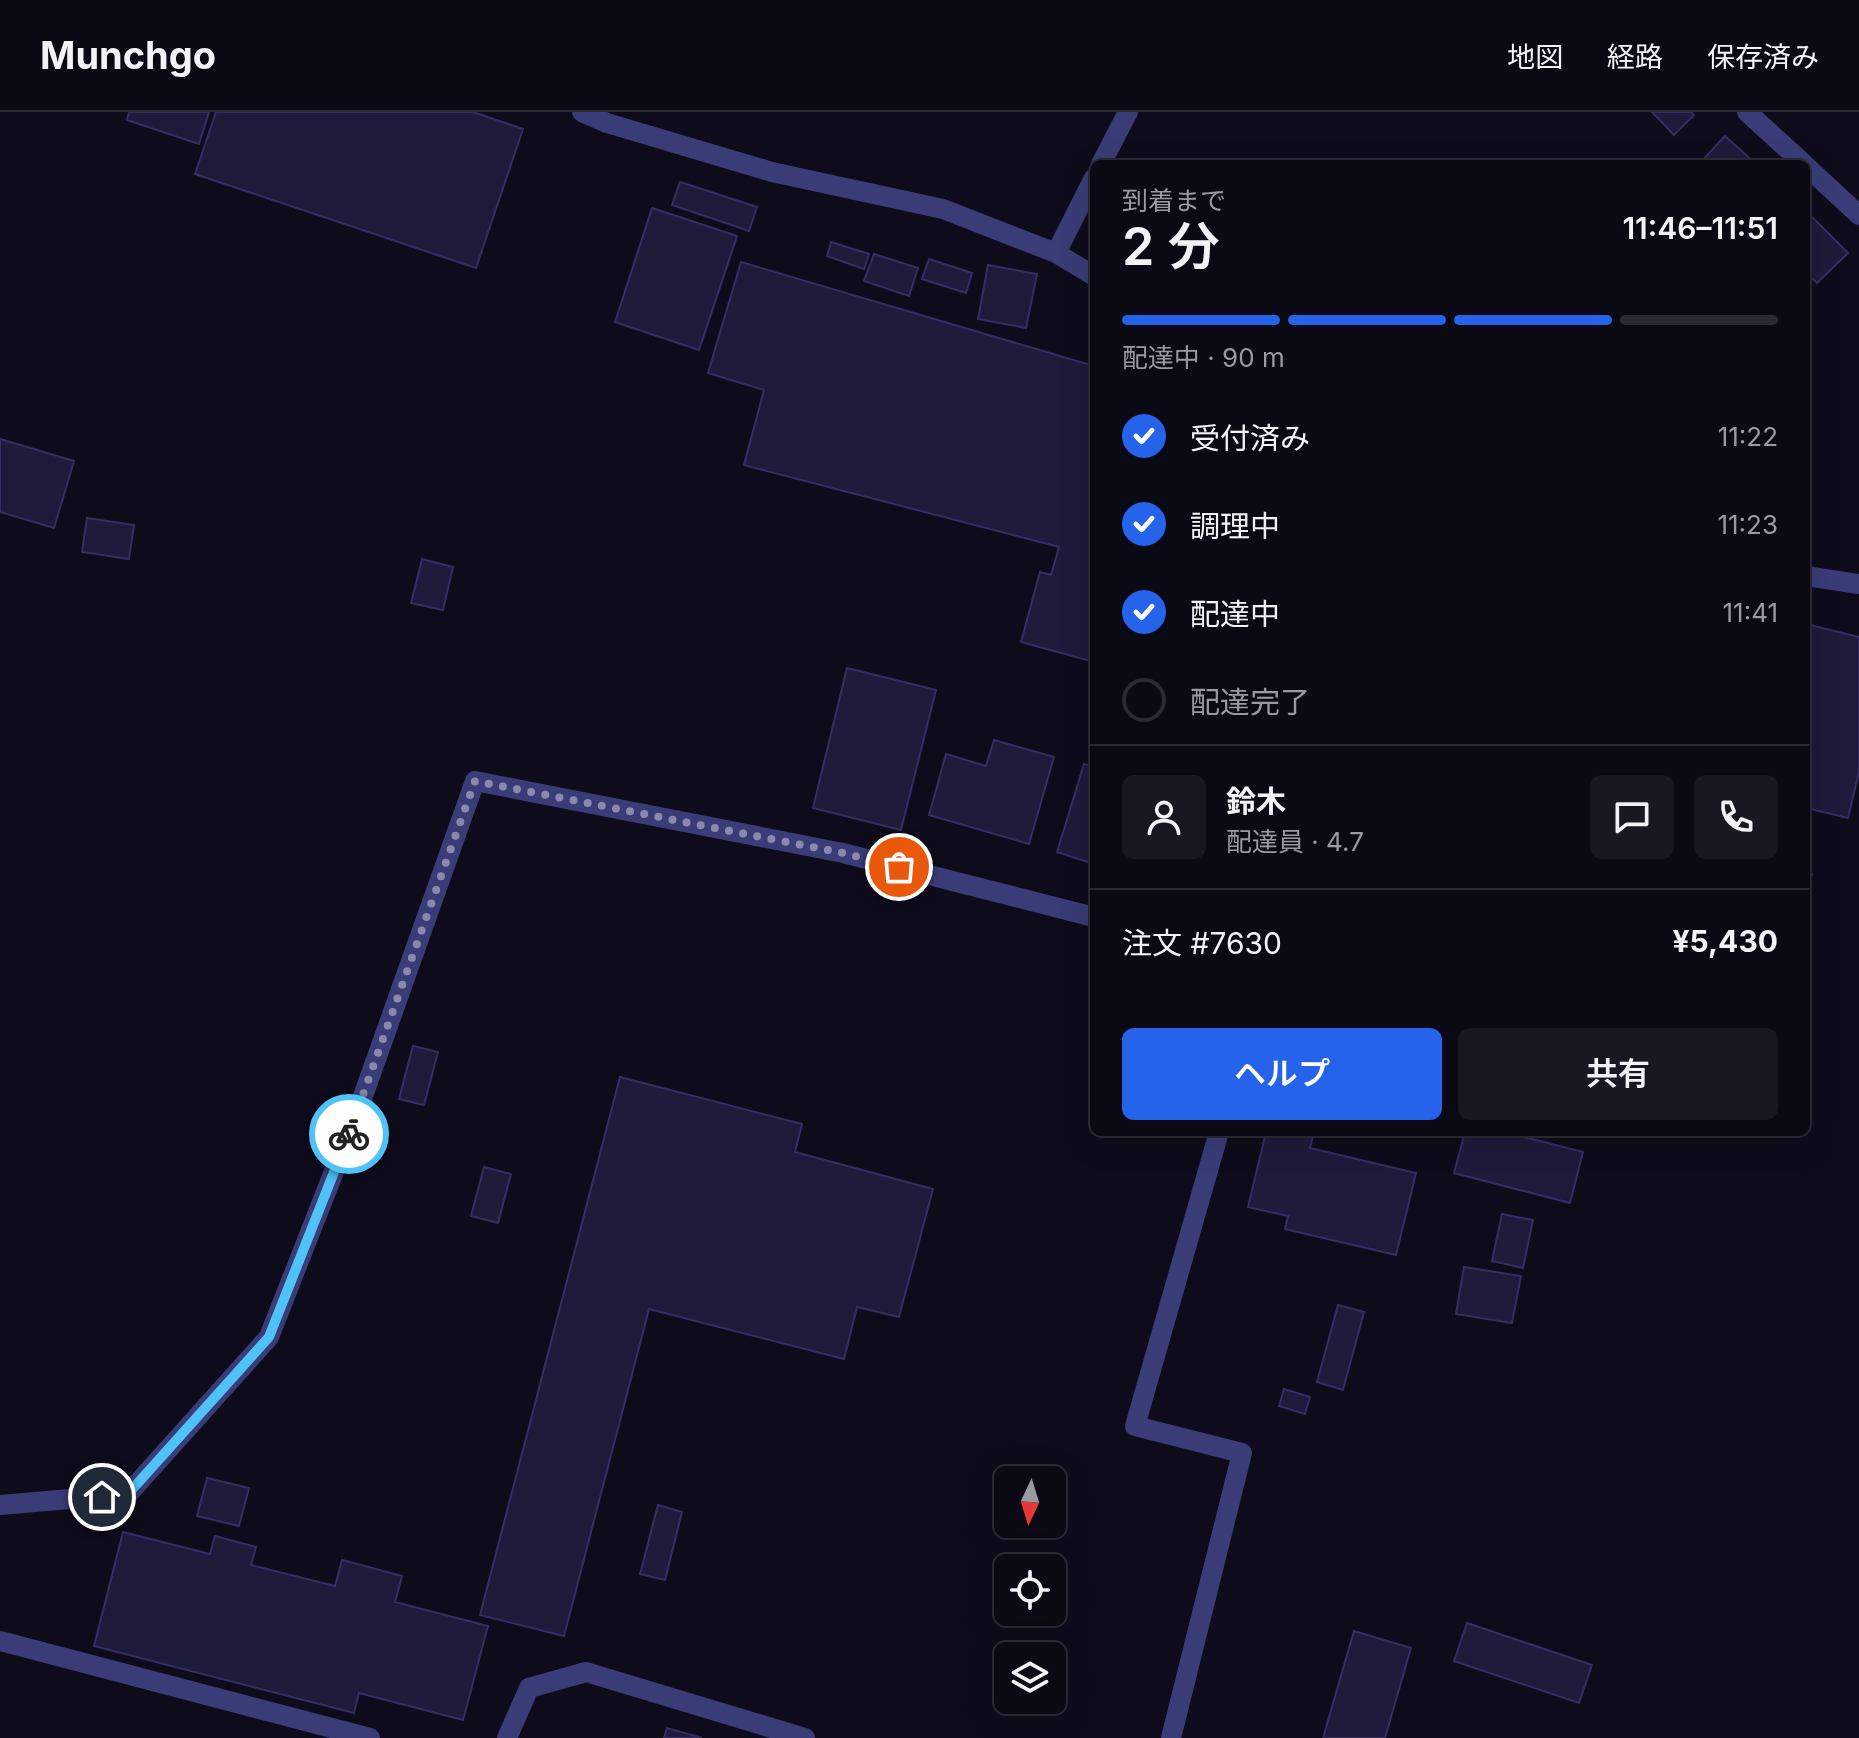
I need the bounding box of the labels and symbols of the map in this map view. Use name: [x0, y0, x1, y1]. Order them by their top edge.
pin: [865, 833, 933, 901]
courier: [309, 1094, 389, 1174]
pin: [68, 1463, 136, 1531]
north arrow: [994, 1466, 1066, 1538]

